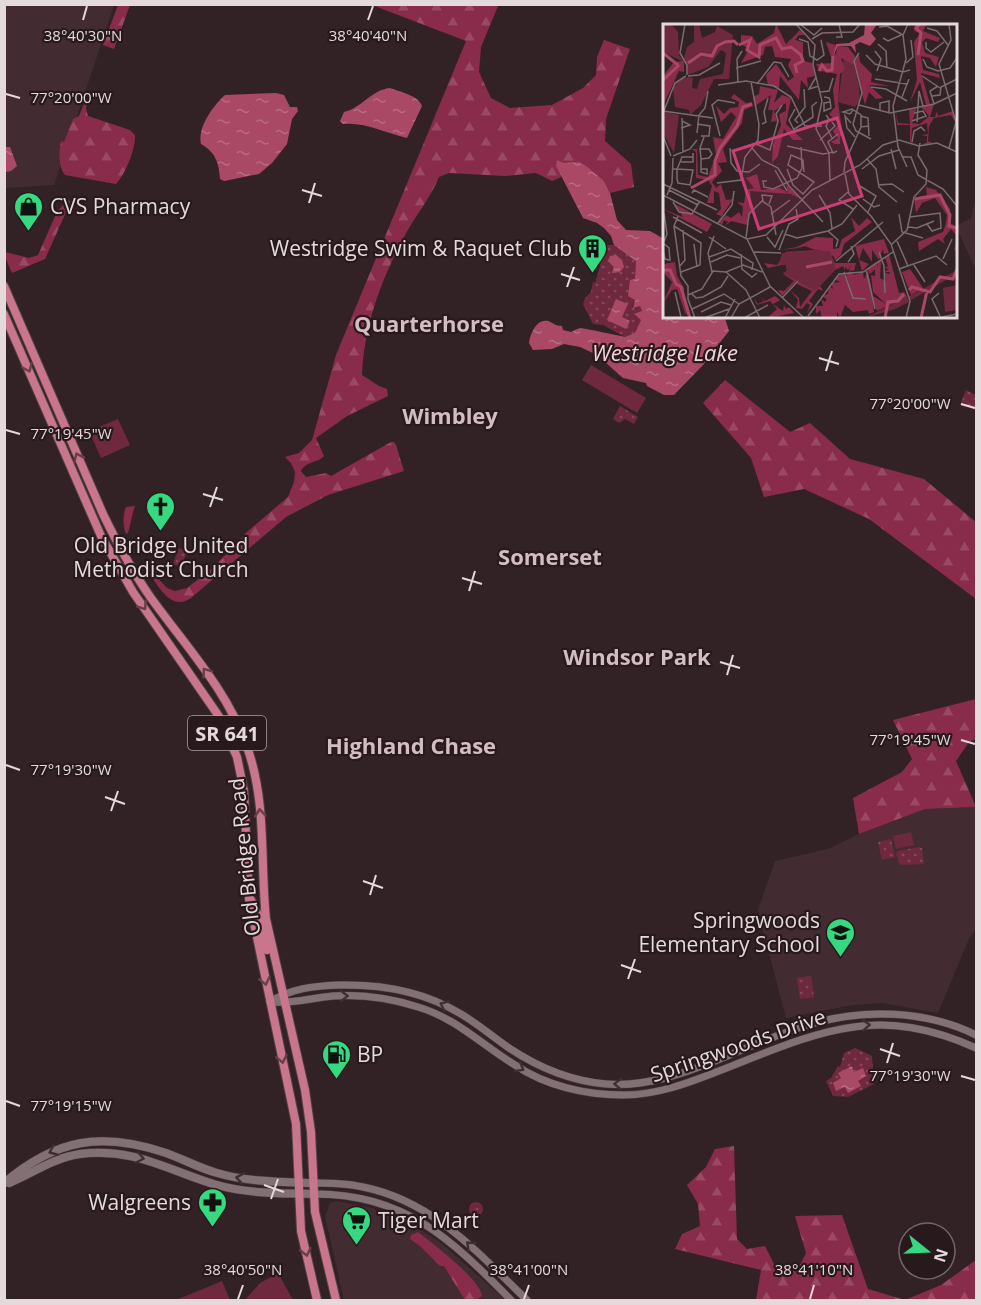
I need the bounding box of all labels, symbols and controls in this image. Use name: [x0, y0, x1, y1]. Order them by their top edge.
inset map: [663, 24, 957, 318]
text: 38°40'30"N: [44, 25, 122, 45]
text: 38°40'40"N: [329, 25, 407, 45]
text: 77°20'00"W: [31, 87, 112, 107]
shop icon: CVS Pharmacy: [13, 190, 45, 232]
place label: CVS Pharmacy: [50, 192, 191, 220]
building icon: Westridge Swim & Raquet Club: [577, 232, 609, 274]
place label: Westridge Swim & Raquet Club: [270, 234, 572, 262]
district label: Quarterhorse: [354, 308, 504, 338]
water label: Westridge Lake: [592, 337, 738, 367]
one-way arrow: [20, 362, 32, 373]
text: 77°20'00"W: [870, 393, 951, 413]
district label: Wimbley: [402, 400, 498, 430]
text: 77°19'45"W: [31, 423, 112, 443]
one-way arrow: [74, 452, 86, 463]
church icon: Old Bridge United Methodist Church: [145, 490, 177, 532]
place label: Old Bridge United Methodist Church: [73, 531, 249, 583]
district label: Somerset: [498, 541, 602, 571]
one-way arrow: [136, 600, 147, 611]
district label: Windsor Park: [563, 641, 711, 671]
one-way arrow: [202, 668, 213, 679]
road number: SR 641: [188, 716, 266, 750]
text: 77°19'45"W: [870, 729, 951, 749]
district label: Highland Chase: [326, 730, 496, 760]
text: 77°19'30"W: [31, 759, 112, 779]
street label: Old Bridge Road: [222, 776, 266, 938]
one-way arrow: [254, 808, 267, 817]
place label: Springwoods Elementary School: [638, 906, 820, 958]
school or university icon: Springwoods Elementary School: [825, 916, 857, 958]
one-way arrow: [258, 976, 271, 986]
one-way arrow: [339, 990, 348, 1002]
one-way arrow: [439, 1001, 450, 1013]
street label: Springwoods Drive: [647, 1002, 829, 1088]
one-way arrow: [862, 1019, 871, 1032]
fuel station icon: BP: [320, 1038, 352, 1080]
place label: BP: [357, 1040, 383, 1068]
one-way arrow: [275, 1053, 288, 1063]
one-way arrow: [514, 1061, 524, 1072]
text: 77°19'30"W: [870, 1065, 951, 1085]
one-way arrow: [613, 1078, 622, 1090]
text: 77°19'15"W: [31, 1095, 112, 1115]
one-way arrow: [48, 1144, 59, 1156]
one-way arrow: [135, 1151, 145, 1164]
one-way arrow: [236, 1173, 245, 1185]
pharmacy icon: Walgreens: [196, 1186, 228, 1228]
place label: Walgreens: [88, 1188, 191, 1216]
supermarket icon: Tiger Mart: [341, 1204, 373, 1246]
place label: Tiger Mart: [378, 1206, 479, 1234]
north arrow: [897, 1221, 957, 1281]
one-way arrow: [466, 1241, 476, 1252]
one-way arrow: [298, 1246, 311, 1256]
text: N: [929, 1246, 954, 1265]
text: 38°40'50"N: [204, 1259, 282, 1279]
text: 38°41'00"N: [490, 1259, 568, 1279]
text: 38°41'10"N: [775, 1259, 853, 1279]

